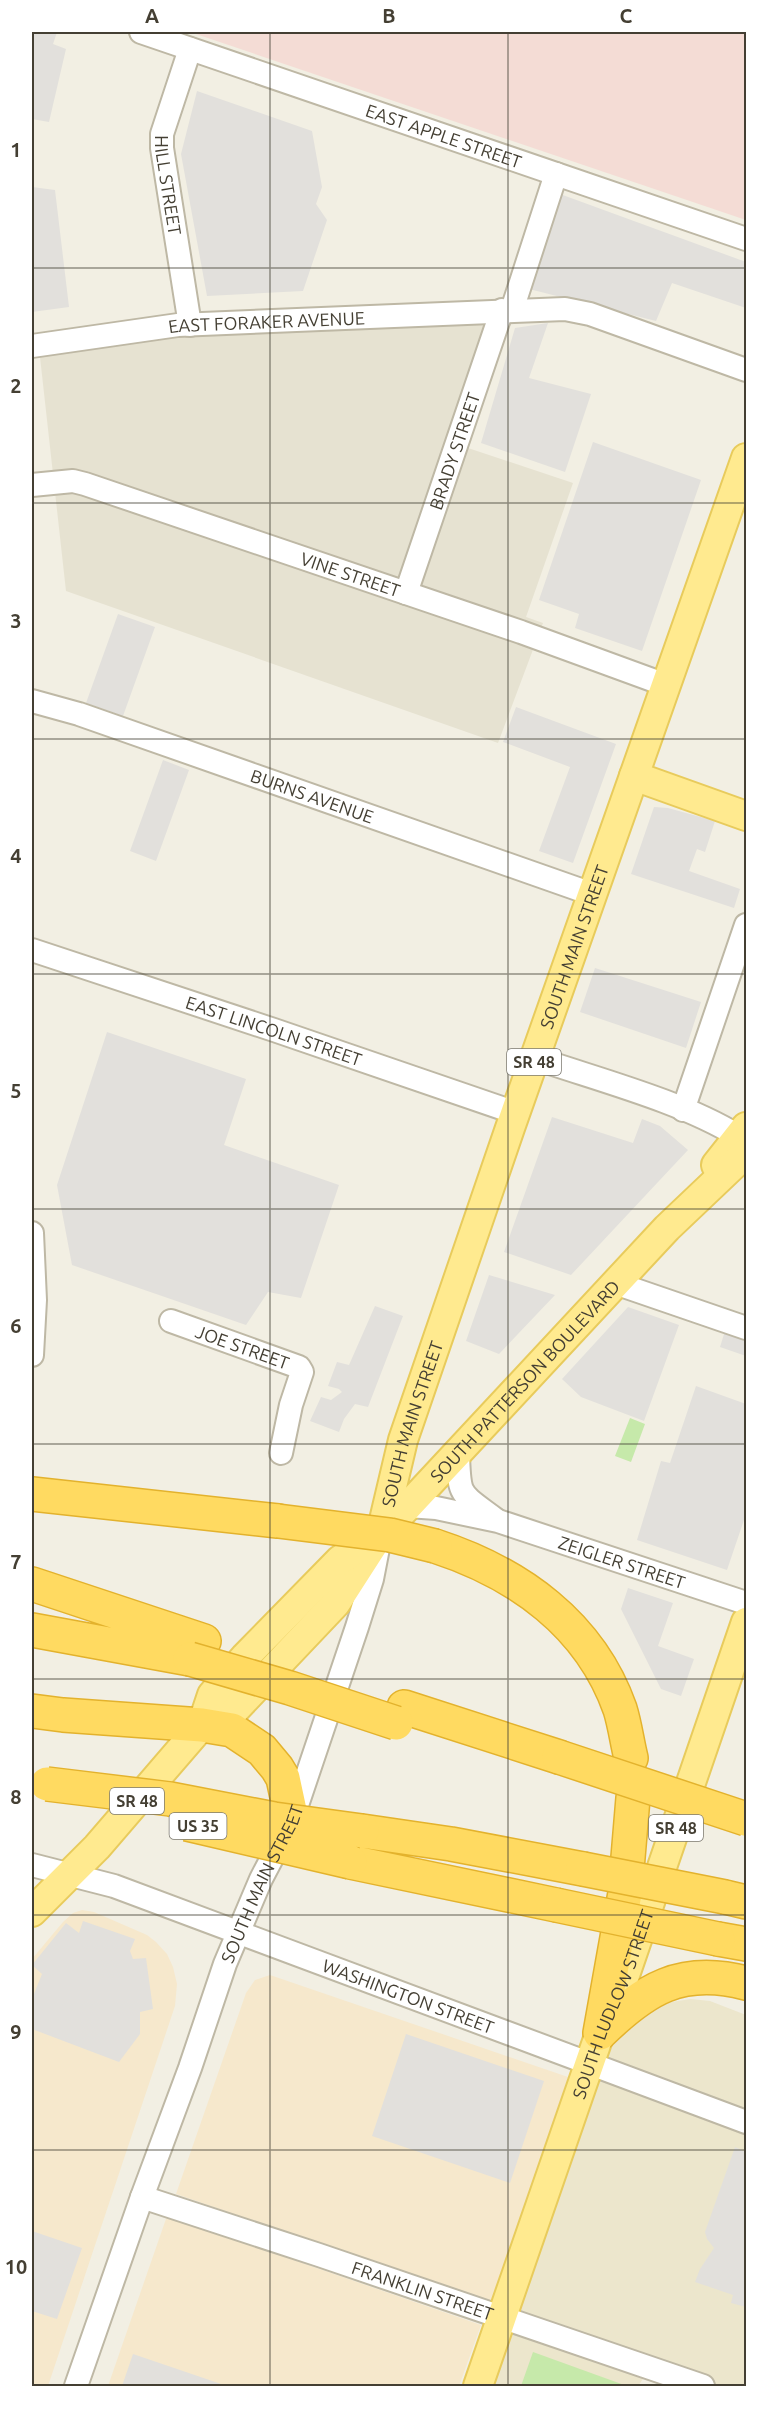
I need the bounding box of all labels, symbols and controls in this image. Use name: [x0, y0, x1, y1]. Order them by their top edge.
text: A: [145, 4, 159, 27]
text: B: [382, 4, 396, 27]
text: C: [620, 4, 633, 27]
street label: EAST APPLE STREET: [363, 100, 524, 172]
street label: HILL STREET: [152, 135, 186, 236]
text: 1: [10, 138, 22, 161]
street label: EAST FORAKER AVENUE: [167, 307, 365, 336]
text: 2: [10, 374, 22, 397]
street label: BRADY STREET: [425, 390, 483, 512]
street label: VINE STREET: [298, 548, 403, 600]
text: 3: [10, 609, 22, 632]
street label: BURNS AVENUE: [248, 765, 376, 827]
text: 4: [10, 844, 22, 867]
street label: SOUTH MAIN STREET: [536, 862, 612, 1031]
street label: EAST LINCOLN STREET: [183, 992, 365, 1069]
road number: SR 48: [507, 1049, 561, 1075]
text: 5: [10, 1079, 22, 1102]
street label: SOUTH PATTERSON BOULEVARD: [426, 1276, 623, 1486]
text: 6: [10, 1314, 22, 1337]
street label: JOE STREET: [193, 1321, 292, 1373]
street label: SOUTH MAIN STREET: [378, 1338, 446, 1509]
street label: ZEIGLER STREET: [556, 1532, 688, 1592]
text: 7: [10, 1550, 22, 1573]
text: 8: [10, 1785, 22, 1808]
road number: SR 48: [110, 1788, 164, 1814]
street label: SOUTH MAIN STREET: [217, 1802, 306, 1966]
road number: US 35: [170, 1813, 226, 1839]
road number: SR 48: [649, 1815, 703, 1841]
street label: SOUTH LUDLOW STREET: [568, 1907, 657, 2101]
street label: WASHINGTON STREET: [320, 1955, 497, 2037]
text: 9: [10, 2020, 22, 2043]
text: 10: [5, 2255, 27, 2278]
street label: FRANKLIN STREET: [349, 2257, 496, 2324]

